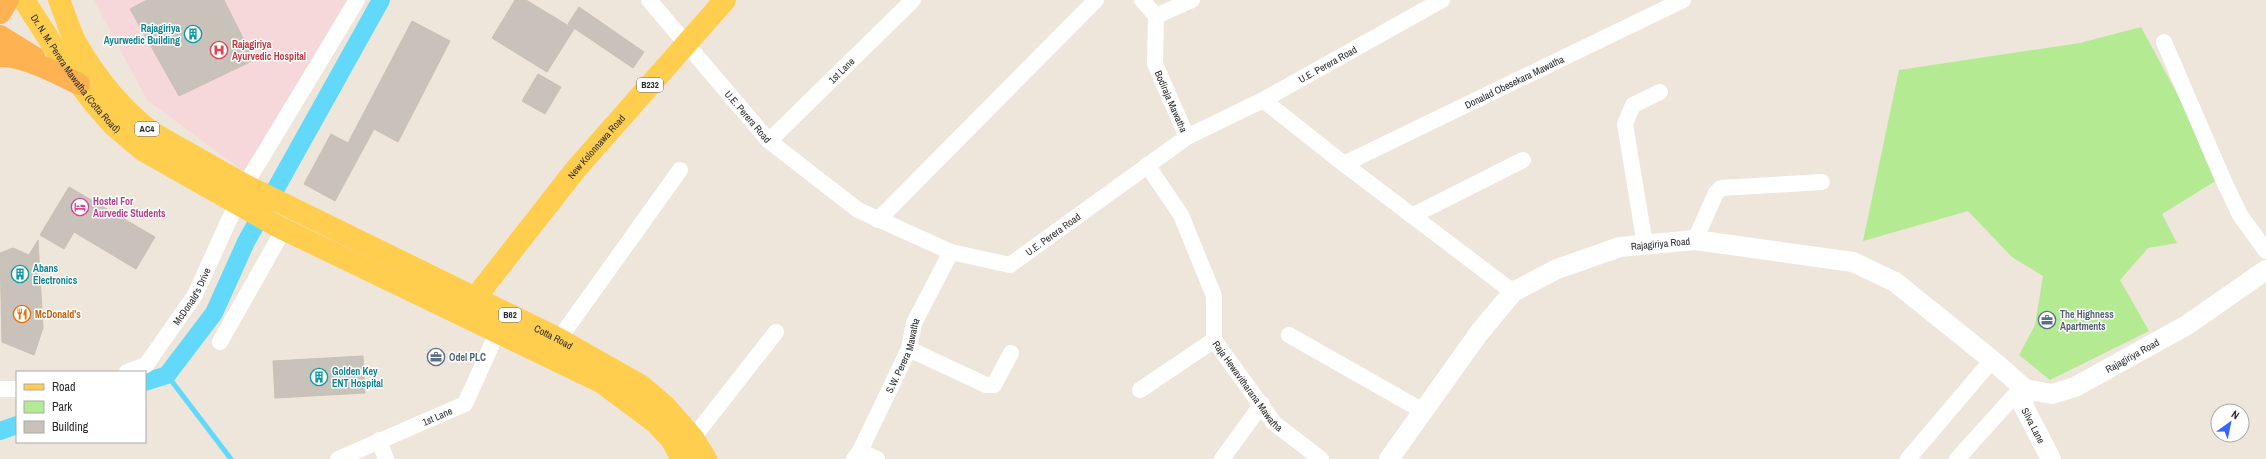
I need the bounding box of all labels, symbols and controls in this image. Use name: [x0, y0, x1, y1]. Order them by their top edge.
street label: Dr. N. M. Perera Mawatha (Cotta Road): [28, 12, 124, 136]
place label: Rajagiriya Ayurwedic Building: [104, 22, 180, 47]
building icon: Rajagiriya Ayurwedic Building: [183, 24, 203, 44]
place label: Rajagiriya Ayurvedic Hospital: [232, 38, 306, 63]
hospital icon: Rajagiriya Ayurvedic Hospital: [209, 40, 229, 60]
street label: U.E. Perera Road: [1296, 43, 1359, 85]
street label: Donalad Obesekara Mawatha: [1462, 52, 1566, 111]
street label: 1st Lane: [825, 54, 857, 86]
street label: Bodiraja Mawatha: [1152, 68, 1191, 135]
road number: B232: [637, 78, 663, 92]
street label: U.E. Perera Road: [722, 88, 774, 145]
street label: New Kolonnawa Road: [564, 112, 628, 181]
road number: AC4: [135, 122, 159, 136]
place label: Hostel For Aurvedic Students: [93, 195, 166, 220]
hotel icon: Hostel For Aurvedic Students: [70, 197, 90, 217]
street label: U.E. Perera Road: [1023, 210, 1083, 258]
street label: Rajagiriya Road: [1630, 234, 1690, 252]
place label: Abans Electronics: [33, 262, 78, 287]
building icon: Abans Electronics: [10, 264, 30, 284]
street label: McDonald's Drive: [170, 265, 213, 327]
restaurant icon: McDonald's: [12, 304, 32, 324]
place label: McDonald's: [35, 308, 81, 321]
road number: B62: [499, 308, 521, 322]
place label: The Highness Apartments: [2060, 308, 2114, 333]
office icon: The Highness Apartments: [2037, 310, 2057, 330]
street label: S.W. Perera Mawatha: [882, 315, 922, 395]
street label: Cotta Road: [532, 321, 575, 352]
street label: Rajagiriya Road: [2103, 335, 2161, 375]
street label: Raja Hewavitharana Mawatha: [1210, 338, 1286, 434]
office icon: Odel PLC: [426, 347, 446, 367]
place label: Odel PLC: [449, 351, 486, 364]
place label: Golden Key ENT Hospital: [332, 365, 383, 390]
building icon: Golden Key ENT Hospital: [309, 367, 329, 387]
legend: [16, 371, 146, 443]
text: Road: [52, 379, 76, 395]
text: Park: [52, 399, 72, 415]
north arrow: [2210, 403, 2250, 443]
street label: 1st Lane: [420, 404, 455, 428]
street label: Silva Lane: [2019, 405, 2048, 446]
text: N: [2229, 407, 2242, 422]
text: Building: [52, 419, 89, 435]

